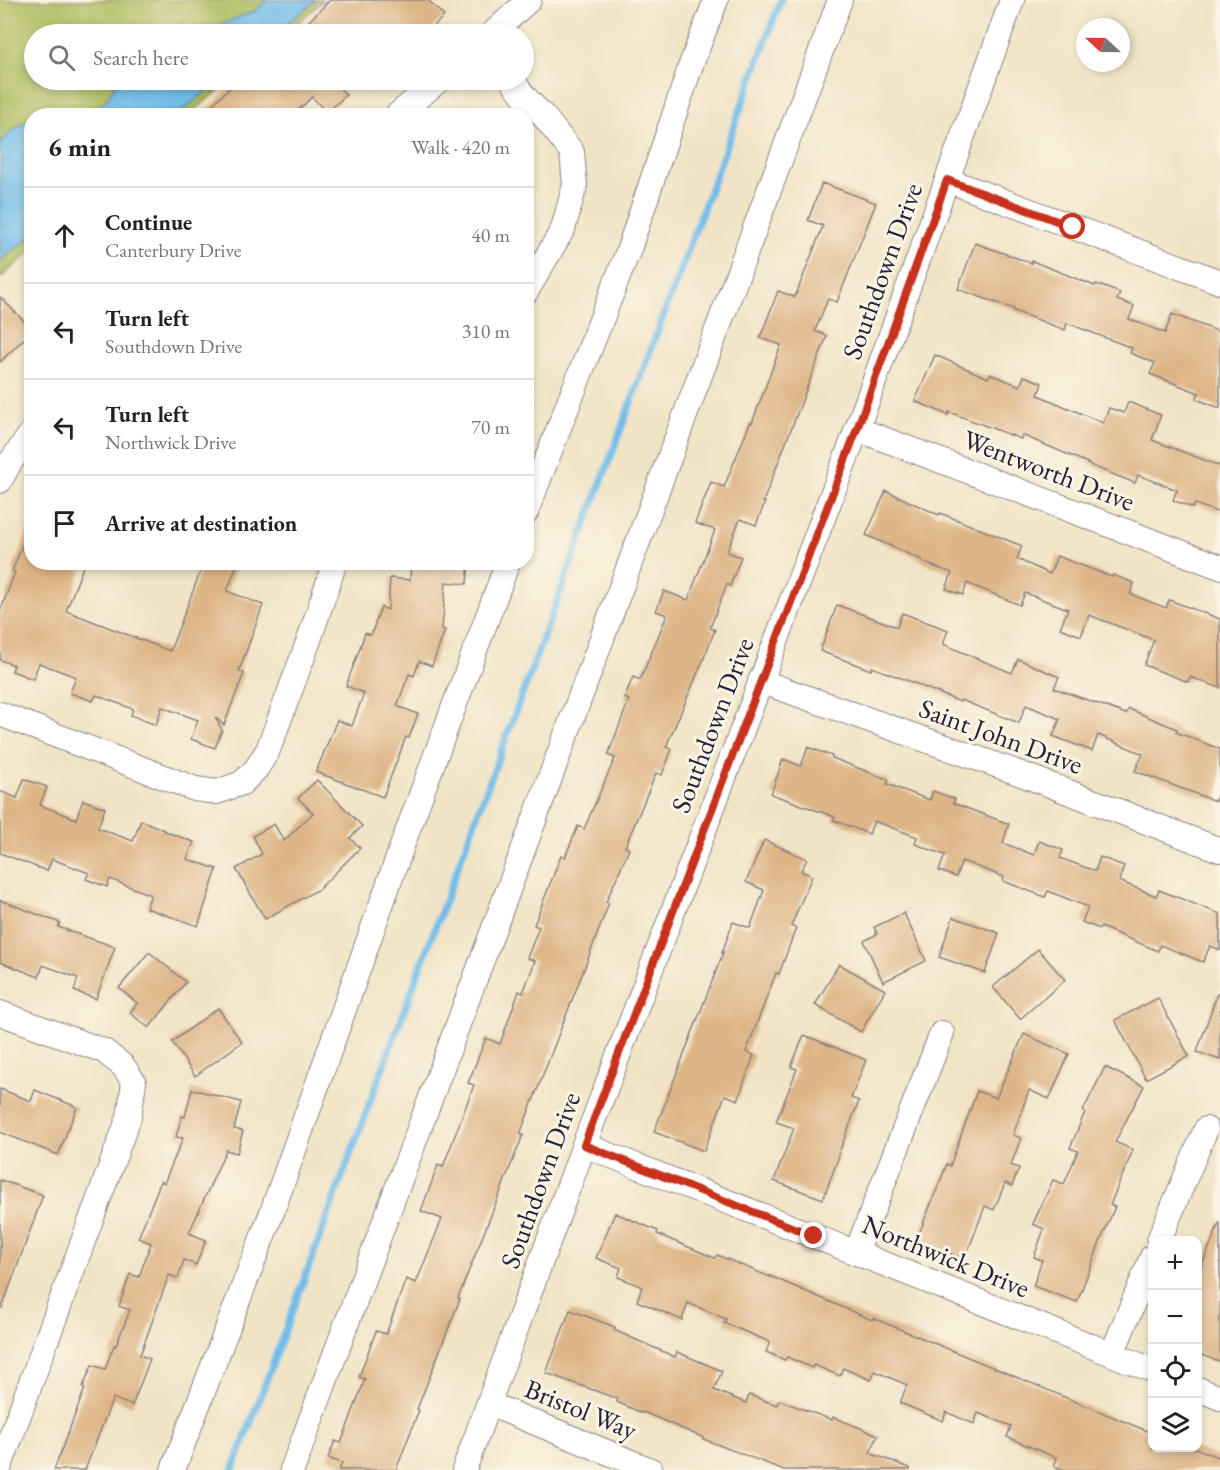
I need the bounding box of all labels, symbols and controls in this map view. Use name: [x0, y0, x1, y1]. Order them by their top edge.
north arrow: [1076, 18, 1130, 72]
search box: [24, 24, 534, 90]
icon: search: [45, 41, 78, 74]
text: Search here: [93, 43, 188, 72]
text: 6 min: [48, 130, 111, 164]
text: Walk · 420 m: [411, 134, 510, 160]
street label: Southdown Drive: [834, 178, 930, 364]
text: Continue: [105, 208, 192, 237]
route start: [1059, 213, 1085, 239]
icon: ahead: [48, 219, 81, 252]
text: 40 m: [471, 222, 510, 248]
text: Canterbury Drive: [105, 237, 242, 263]
text: Turn left: [105, 304, 189, 333]
icon: left: [48, 315, 81, 348]
text: 310 m: [462, 318, 510, 344]
text: Southdown Drive: [105, 333, 242, 359]
text: Turn left: [105, 400, 189, 429]
icon: left: [48, 411, 81, 444]
text: 70 m: [471, 414, 510, 440]
street label: Wentworth Drive: [958, 421, 1140, 519]
text: Northwick Drive: [105, 429, 236, 455]
icon: arrive: [48, 507, 81, 540]
text: Arrive at destination: [105, 509, 297, 538]
street label: Southdown Drive: [663, 632, 761, 818]
street label: Saint John Drive: [914, 690, 1088, 782]
street label: Southdown Drive: [492, 1087, 588, 1273]
street label: Northwick Drive: [857, 1207, 1035, 1305]
route end: [800, 1222, 826, 1248]
map controls: [1148, 1236, 1202, 1452]
button: +: [1148, 1236, 1202, 1290]
button: −: [1148, 1290, 1202, 1344]
button: locate: [1148, 1344, 1202, 1398]
street label: Bristol Way: [520, 1371, 642, 1447]
button: layers: [1148, 1398, 1202, 1452]

